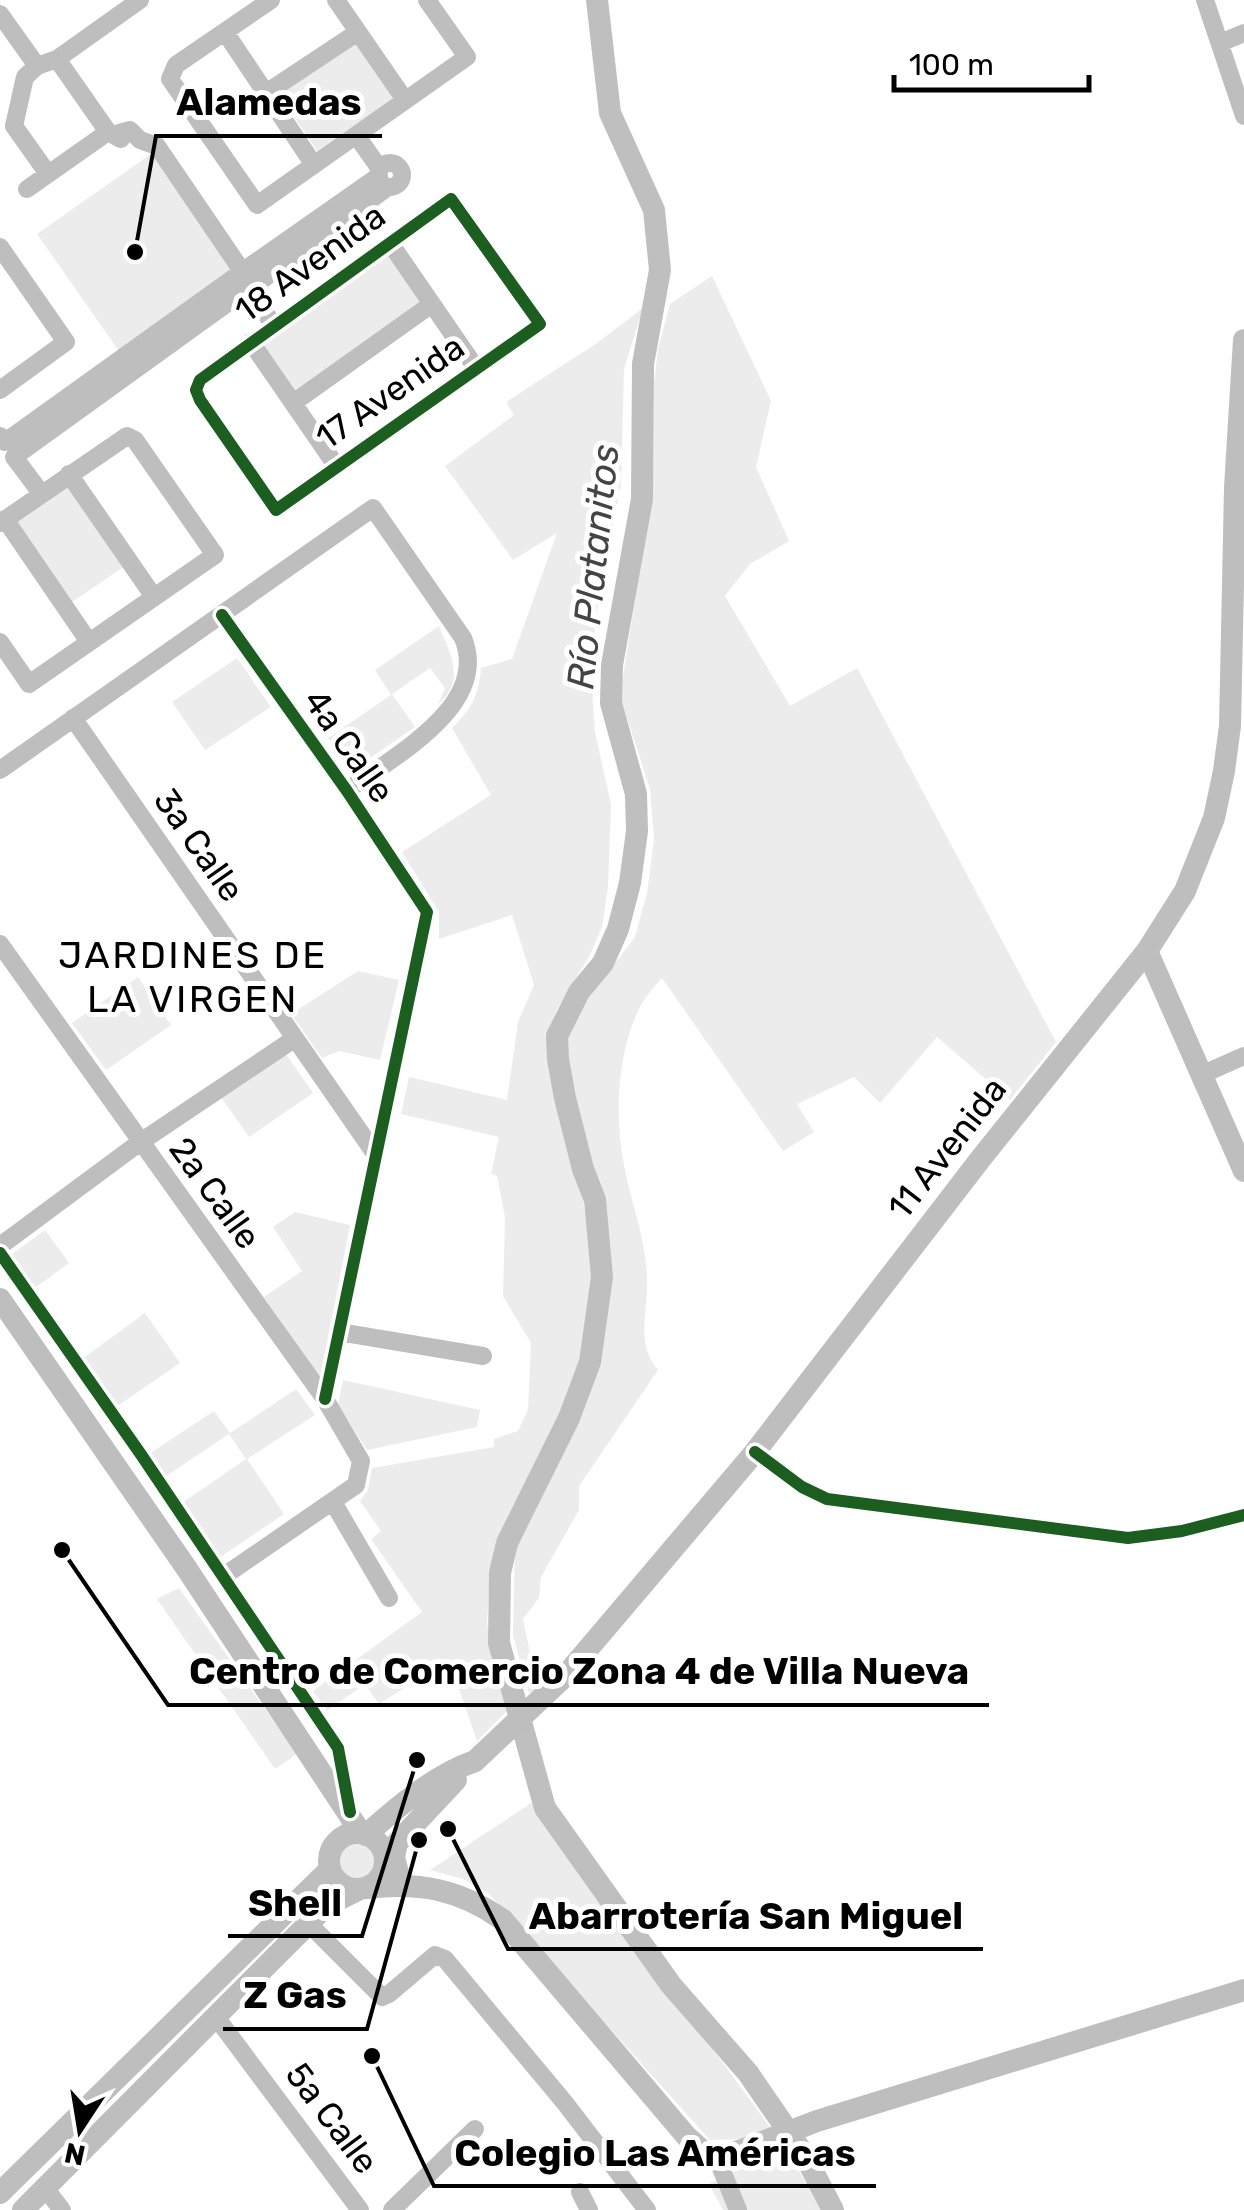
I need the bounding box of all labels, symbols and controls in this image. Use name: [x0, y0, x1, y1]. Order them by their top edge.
scale bar: [894, 30, 1089, 92]
text: 100 m: [909, 47, 994, 83]
callout: Alamedas: [156, 68, 382, 136]
text: Alamedas: [176, 79, 362, 125]
street label: 18 Avenida: [227, 194, 393, 332]
street label: 17 Avenida: [308, 326, 472, 458]
water label: Río Platanitos: [557, 442, 629, 692]
street label: 4a Calle: [295, 681, 403, 811]
street label: 3a Calle: [145, 780, 253, 910]
district label: JARDINES DE LA VIRGEN: [58, 932, 328, 1022]
street label: 11 Avenida: [879, 1069, 1015, 1227]
street label: 2a Calle: [160, 1129, 270, 1257]
callout: Centro de Comercio Zona 4 de Villa Nueva: [168, 1637, 989, 1705]
text: Centro de Comercio Zona 4 de Villa Nueva: [189, 1648, 969, 1694]
callout: Shell: [228, 1868, 362, 1936]
text: Shell: [248, 1880, 342, 1926]
callout: Abarrotería San Miguel: [508, 1881, 983, 1949]
text: Abarrotería San Miguel: [529, 1893, 963, 1939]
callout: Z Gas: [223, 1961, 367, 2029]
text: Z Gas: [243, 1972, 347, 2018]
street label: 5a Calle: [277, 2054, 387, 2182]
north arrow: [30, 2080, 130, 2180]
callout: Colegio Las Américas: [434, 2118, 876, 2186]
text: Colegio Las Américas: [454, 2130, 856, 2176]
text: N: [62, 2136, 88, 2172]

